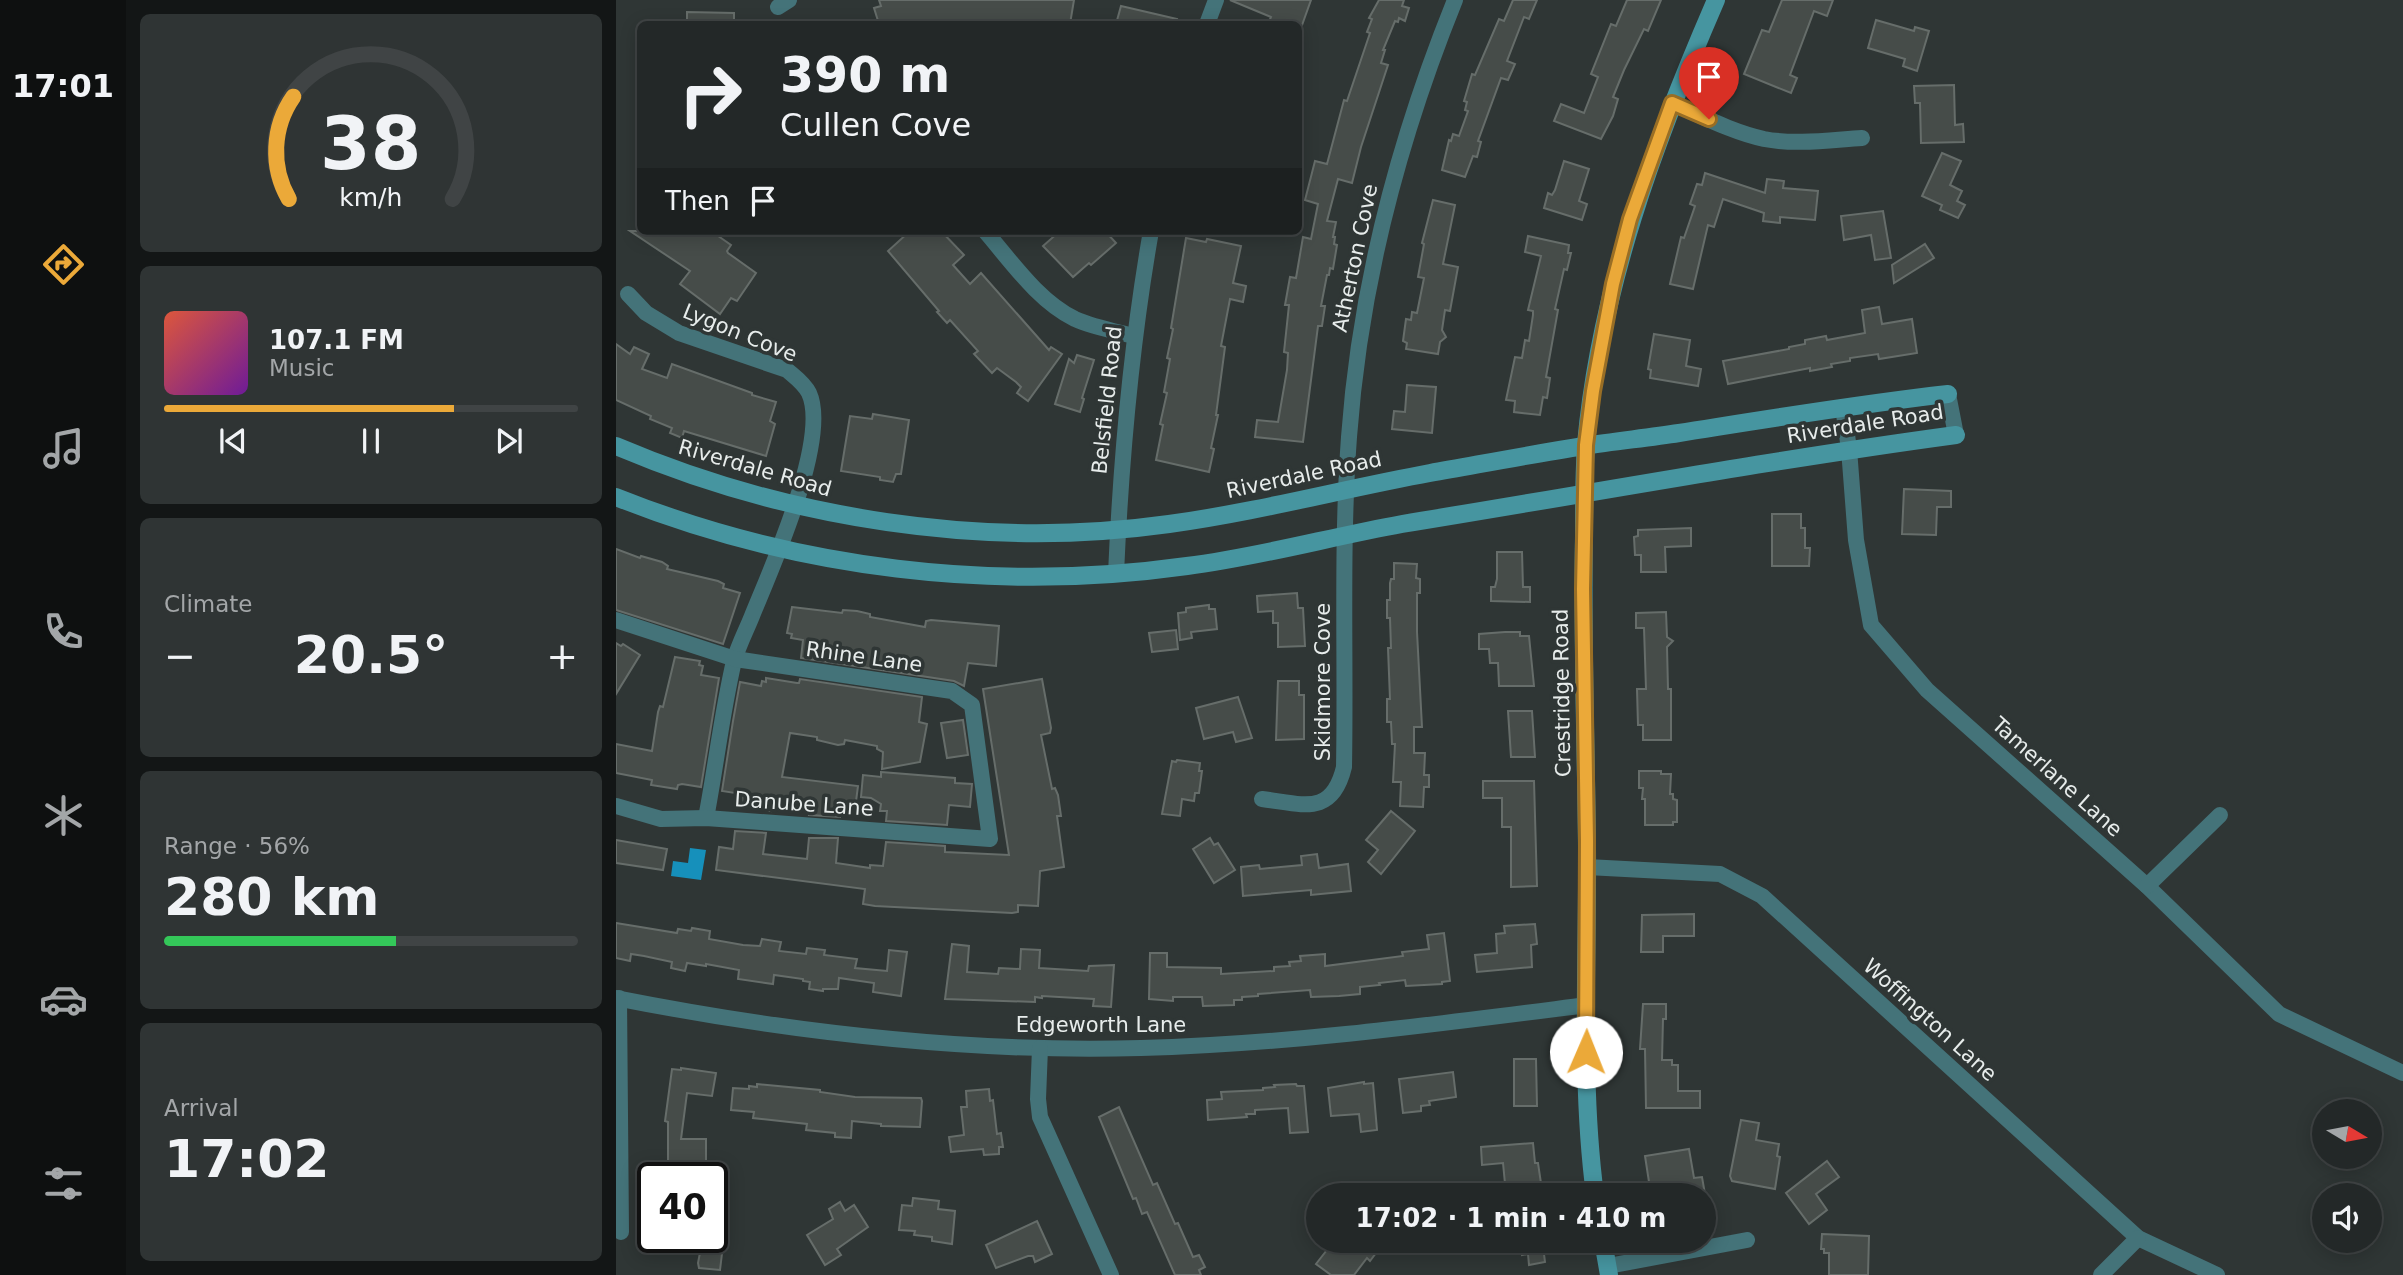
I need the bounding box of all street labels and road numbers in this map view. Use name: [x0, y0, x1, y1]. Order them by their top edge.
street label: Atherton Cove: [1328, 182, 1382, 334]
street label: Lygon Cove: [679, 299, 801, 367]
street label: Belsfield Road: [1087, 325, 1127, 475]
street label: Riverdale Road: [1785, 400, 1945, 448]
street label: Riverdale Road: [676, 435, 834, 501]
street label: Riverdale Road: [1224, 447, 1384, 503]
street label: Skidmore Cove: [1311, 603, 1335, 761]
street label: Crestridge Road: [1549, 609, 1575, 777]
street label: Rhine Lane: [804, 637, 924, 677]
street label: Tamerlane Lane: [1986, 712, 2127, 842]
street label: Danube Lane: [734, 787, 874, 821]
street label: Woffington Lane: [1858, 954, 2002, 1086]
street label: Edgeworth Lane: [1016, 1013, 1186, 1037]

